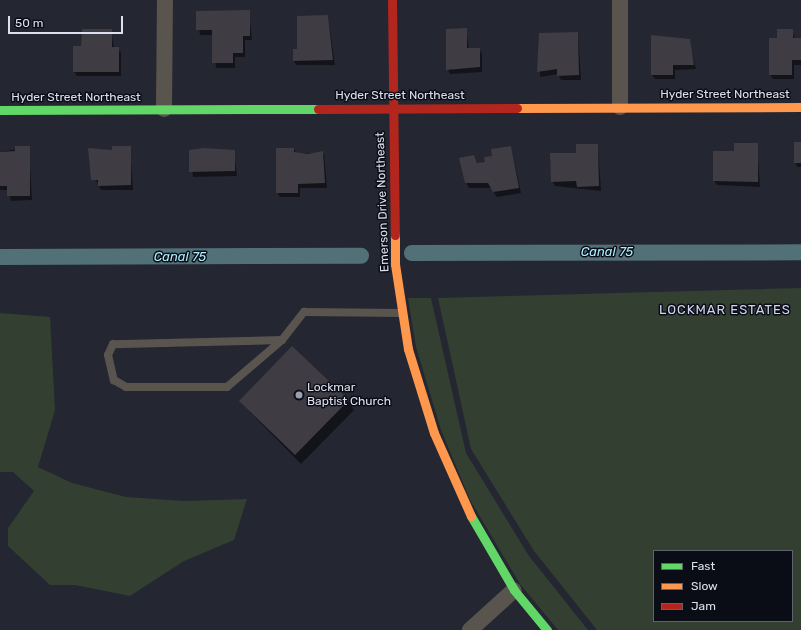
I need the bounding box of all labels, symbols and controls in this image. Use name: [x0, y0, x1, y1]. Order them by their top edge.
scale bar: [10, 8, 125, 34]
text: 50 m: [15, 16, 43, 30]
street label: Hyder Street Northeast: [660, 88, 790, 102]
street label: Hyder Street Northeast: [335, 89, 465, 103]
street label: Hyder Street Northeast: [11, 91, 141, 105]
street label: Emerson Drive Northeast: [373, 132, 393, 272]
water label: Canal 75: [581, 244, 633, 260]
water label: Canal 75: [154, 249, 206, 265]
district label: LOCKMAR ESTATES: [659, 302, 791, 318]
place label: Lockmar Baptist Church: [307, 381, 391, 409]
marker: Lockmar Baptist Church: [294, 390, 304, 400]
legend: [653, 550, 793, 622]
text: Fast: [691, 559, 715, 573]
text: Slow: [691, 579, 718, 593]
text: Jam: [691, 599, 716, 613]

